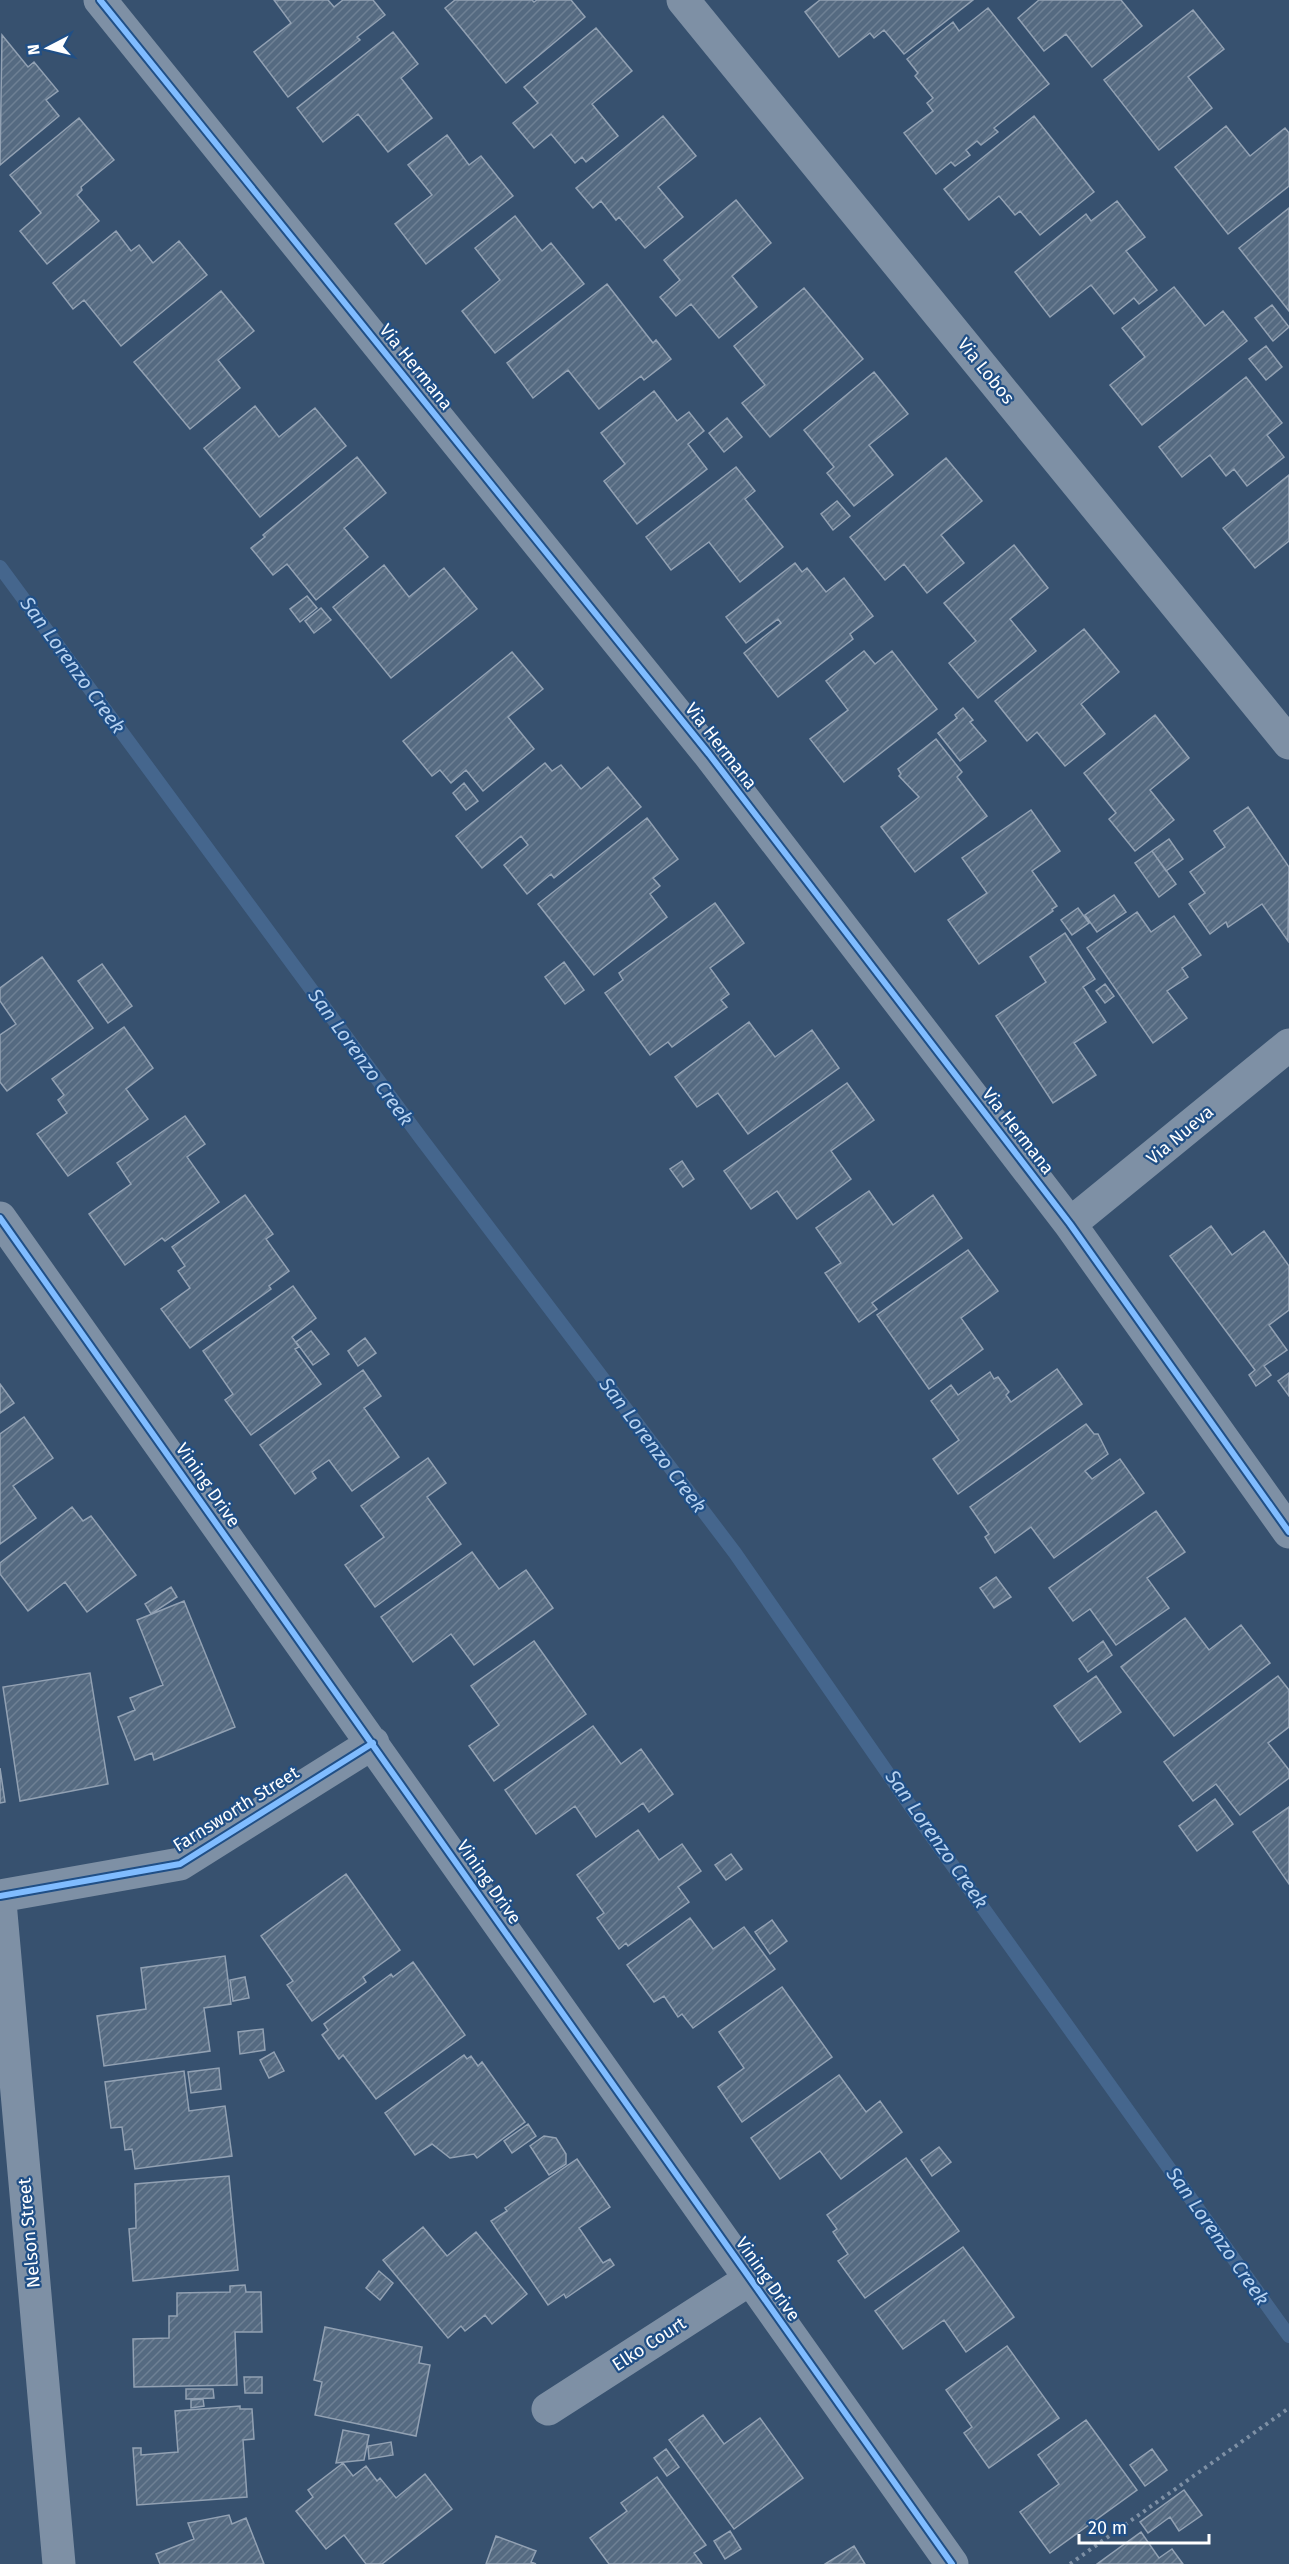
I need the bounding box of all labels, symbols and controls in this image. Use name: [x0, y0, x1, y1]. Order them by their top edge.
north arrow: [18, 18, 78, 78]
text: N: [24, 43, 44, 56]
street label: Via Hermana: [375, 320, 457, 414]
street label: Via Lobos: [953, 334, 1019, 408]
water label: San Lorenzo Creek: [15, 591, 131, 738]
street label: Via Hermana: [680, 698, 762, 794]
water label: San Lorenzo Creek: [303, 983, 419, 1130]
street label: Via Hermana: [977, 1083, 1059, 1179]
street label: Via Nueva: [1142, 1101, 1218, 1169]
water label: San Lorenzo Creek: [594, 1372, 712, 1518]
street label: Vining Drive: [171, 1439, 245, 1531]
street label: Farnsworth Street: [169, 1761, 303, 1857]
water label: San Lorenzo Creek: [880, 1764, 994, 1913]
street label: Vining Drive: [452, 1836, 526, 1928]
water label: San Lorenzo Creek: [1161, 2161, 1275, 2310]
street label: Nelson Street: [13, 2177, 45, 2289]
street label: Vining Drive: [731, 2233, 805, 2325]
street label: Elko Court: [608, 2312, 690, 2376]
scale bar: [1079, 2507, 1210, 2545]
text: 20 m: [1088, 2517, 1127, 2539]

